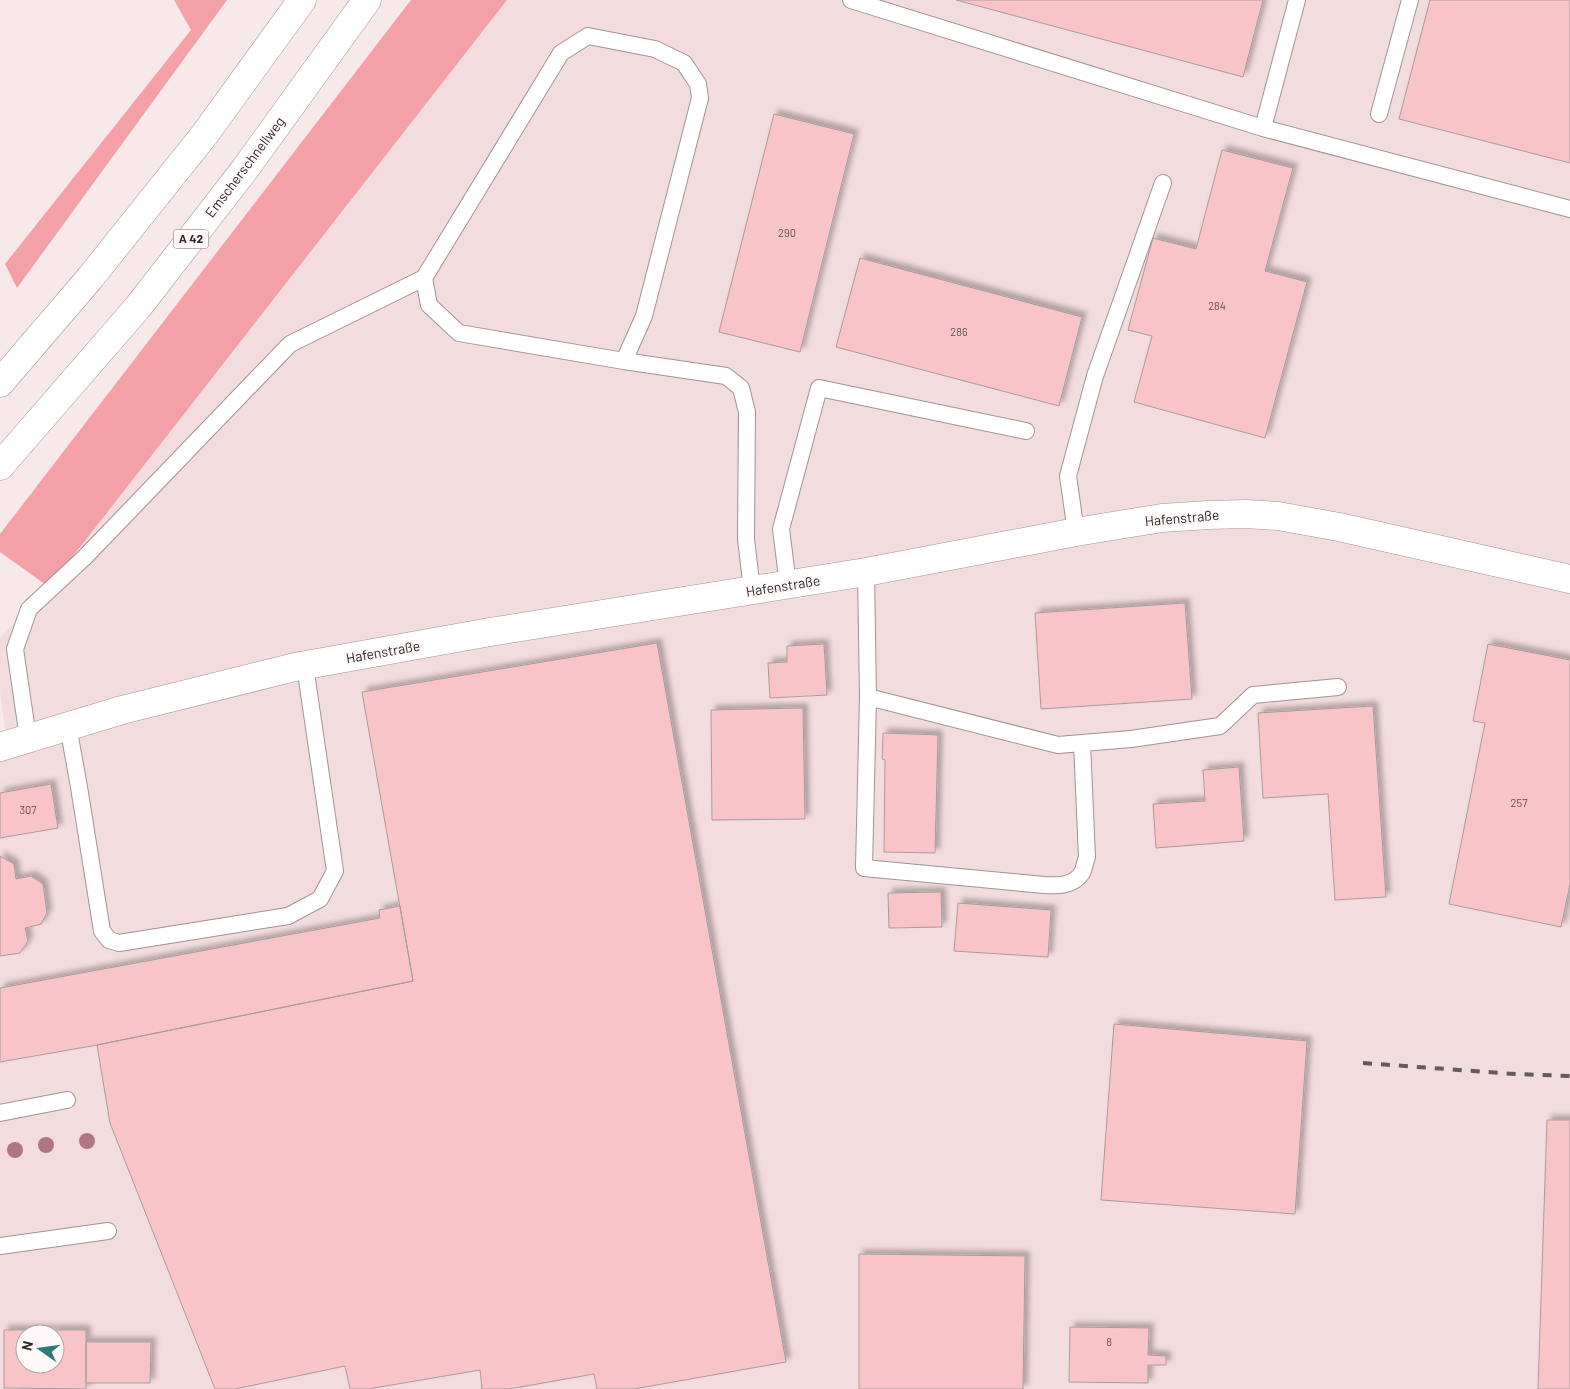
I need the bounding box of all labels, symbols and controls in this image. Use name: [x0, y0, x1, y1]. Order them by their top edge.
street label: Emscherschnellweg: [201, 113, 288, 220]
house number: 290: [778, 226, 796, 239]
road number: A 42: [174, 230, 208, 248]
house number: 284: [1208, 299, 1226, 312]
house number: 286: [950, 325, 968, 338]
street label: Hafenstraße: [1144, 506, 1220, 529]
street label: Hafenstraße: [745, 571, 821, 600]
street label: Hafenstraße: [345, 637, 421, 666]
house number: 257: [1511, 796, 1527, 809]
house number: 307: [19, 803, 37, 816]
north arrow: [15, 1324, 65, 1374]
house number: 8: [1106, 1335, 1112, 1348]
text: N: [18, 1339, 36, 1352]

